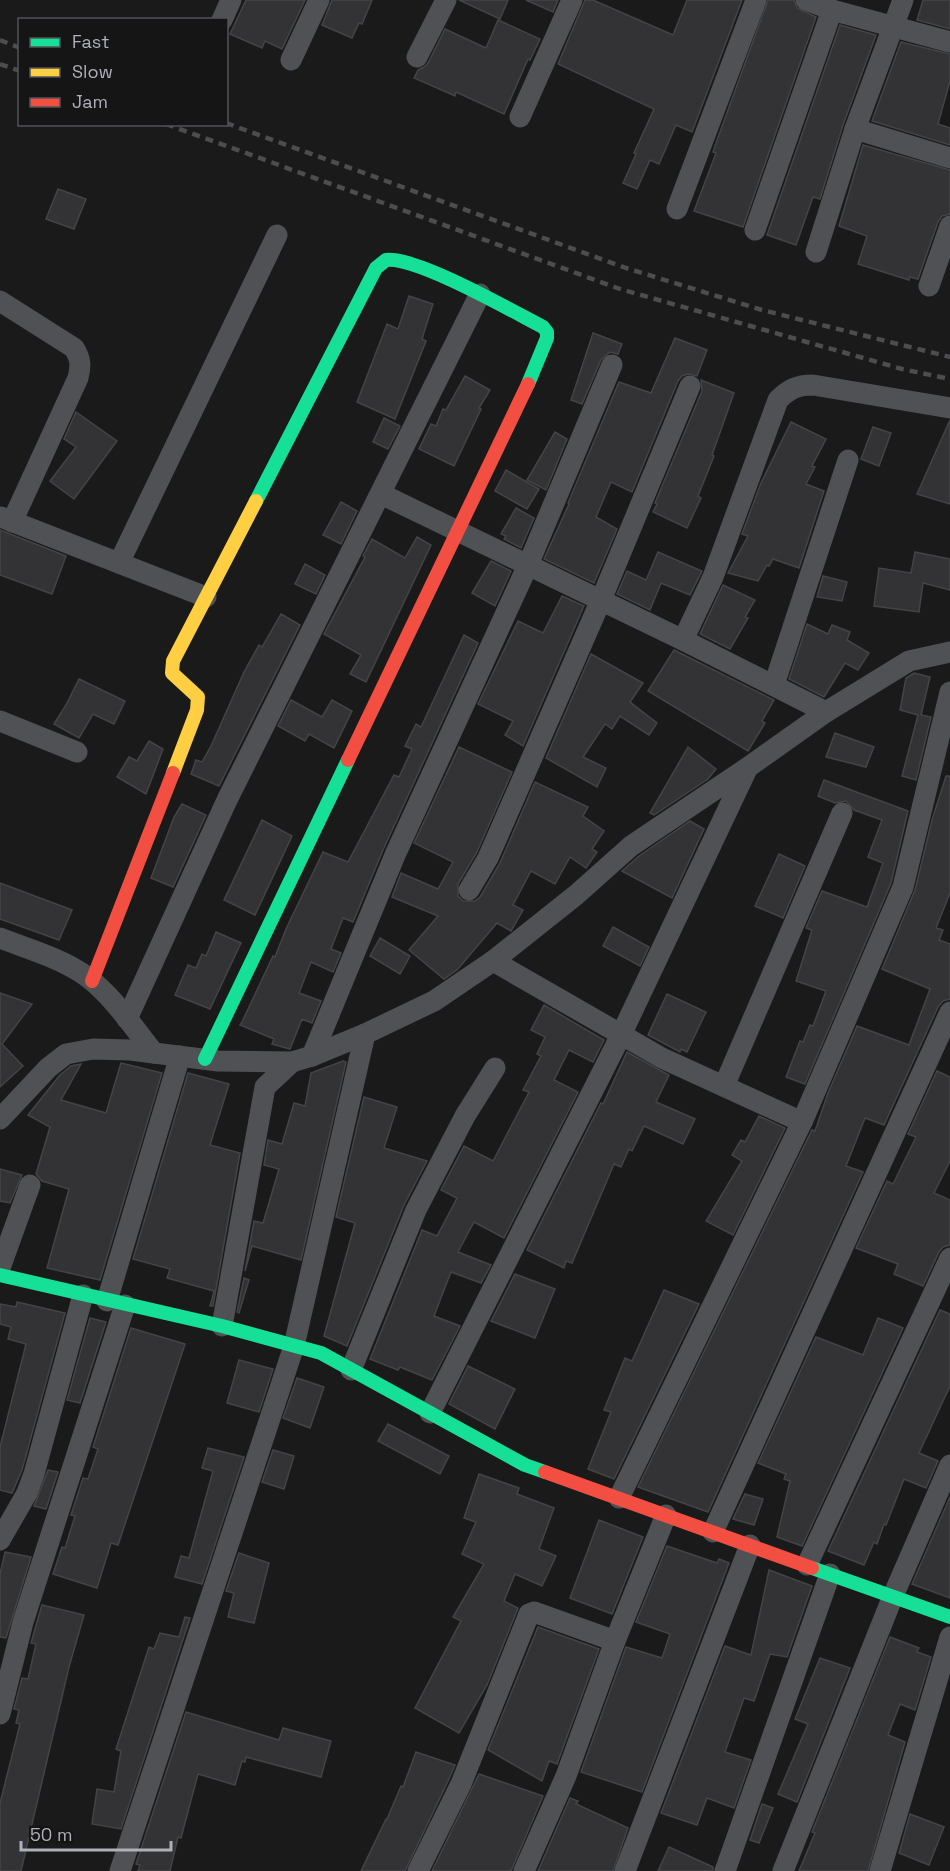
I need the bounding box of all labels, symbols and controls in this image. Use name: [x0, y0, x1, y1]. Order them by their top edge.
legend: [18, 18, 228, 126]
text: Fast: [72, 30, 109, 53]
text: Slow: [72, 60, 113, 83]
text: Jam: [72, 90, 108, 113]
scale bar: [21, 1814, 171, 1852]
text: 50 m: [30, 1823, 72, 1846]

